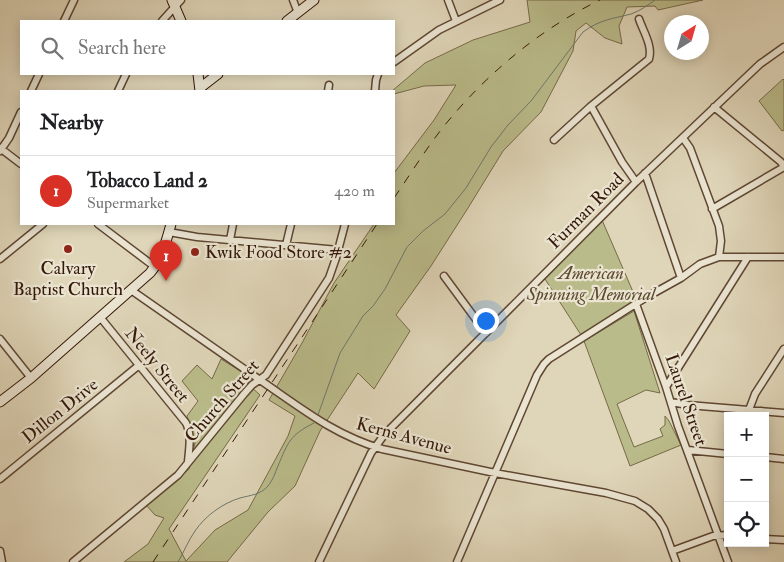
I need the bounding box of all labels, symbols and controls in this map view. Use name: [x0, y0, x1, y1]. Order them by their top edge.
north arrow: [664, 15, 709, 60]
search box: [20, 20, 395, 75]
icon: search: [38, 34, 66, 62]
text: Search here: [78, 36, 166, 60]
text: Nearby: [40, 109, 103, 136]
street label: Furman Road: [543, 168, 629, 254]
text: Tobacco Land 2: [87, 169, 208, 193]
text: 1: [53, 181, 59, 201]
text: 420 m: [334, 181, 375, 201]
text: Supermarket: [87, 193, 169, 213]
pin: 1: [150, 240, 182, 281]
place label: Kwik Food Store #2: [205, 241, 352, 264]
marker: Calvary Baptist Church: [62, 243, 74, 255]
marker: Kwik Food Store #2: [189, 246, 201, 258]
place label: Calvary Baptist Church: [13, 257, 123, 301]
park label: American Spinning Memorial: [526, 262, 657, 306]
your location: [473, 308, 499, 334]
street label: Neely Street: [120, 323, 194, 407]
street label: Laurel Street: [660, 351, 713, 449]
street label: Church Street: [180, 355, 264, 447]
street label: Dillon Drive: [17, 373, 103, 449]
street label: Kerns Avenue: [354, 412, 455, 460]
map controls: [724, 412, 769, 547]
button: +: [724, 412, 769, 457]
button: −: [724, 457, 769, 502]
button: locate: [724, 502, 769, 547]

